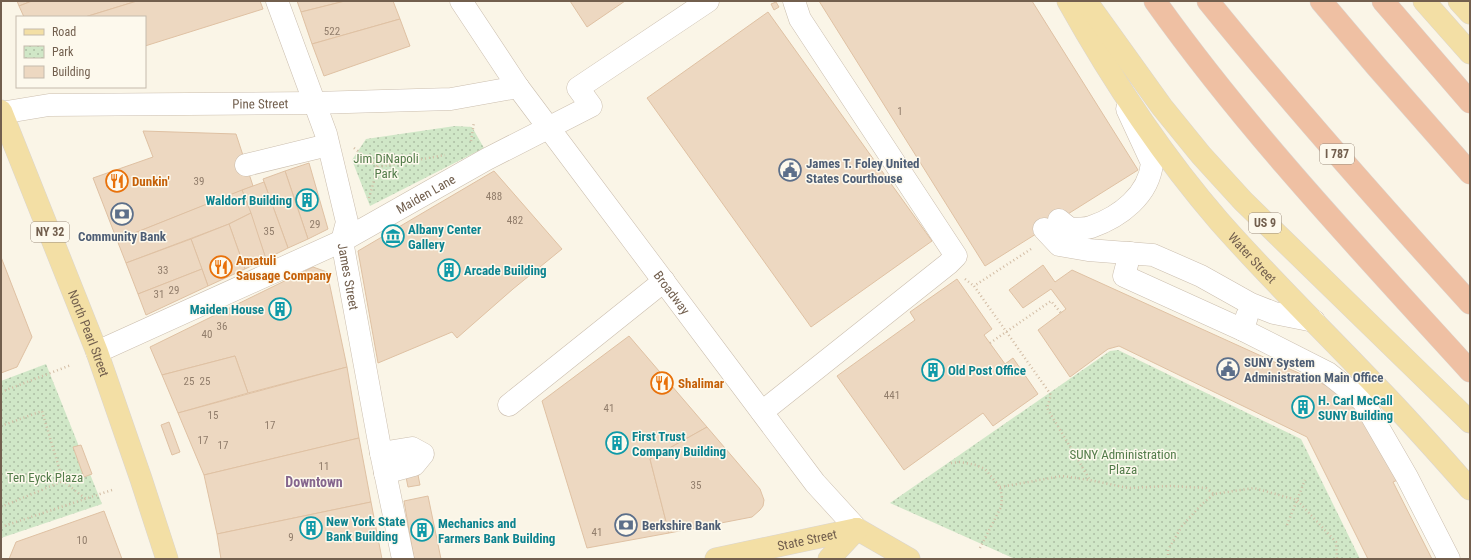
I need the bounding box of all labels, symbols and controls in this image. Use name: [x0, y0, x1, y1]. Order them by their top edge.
legend: [16, 16, 146, 88]
text: Road: [52, 25, 76, 39]
house number: 522: [324, 25, 340, 38]
text: Park: [52, 45, 74, 59]
text: Building: [52, 65, 90, 79]
street label: Pine Street: [232, 96, 289, 112]
house number: 1: [897, 105, 903, 118]
road number: I 787: [1320, 144, 1354, 164]
park label: Jim DiNapoli Park: [353, 151, 419, 181]
place label: James T. Foley United States Courthouse: [806, 156, 920, 186]
public building icon: James T. Foley United States Courthouse: [777, 157, 803, 183]
restaurant icon: Dunkin': [104, 168, 130, 194]
street label: Maiden Lane: [394, 171, 458, 217]
place label: Dunkin': [132, 174, 170, 189]
house number: 39: [194, 175, 204, 188]
building icon: Waldorf Building: [294, 187, 320, 213]
house number: 488: [486, 190, 502, 203]
place label: Waldorf Building: [206, 193, 292, 208]
bank icon: Community Bank: [109, 201, 135, 227]
road number: US 9: [1249, 213, 1281, 233]
house number: 482: [507, 214, 523, 227]
house number: 29: [310, 218, 320, 231]
road number: NY 32: [31, 222, 69, 242]
place label: Albany Center Gallery: [408, 222, 482, 252]
museum icon: Albany Center Gallery: [380, 223, 406, 249]
house number: 35: [264, 225, 274, 238]
place label: Community Bank: [78, 229, 167, 244]
street label: Water Street: [1225, 230, 1279, 286]
street label: James Street: [335, 242, 362, 311]
place label: Amatuli Sausage Company: [236, 253, 332, 283]
restaurant icon: Amatuli Sausage Company: [208, 254, 234, 280]
building icon: Arcade Building: [436, 257, 462, 283]
place label: Arcade Building: [464, 263, 547, 278]
house number: 33: [158, 264, 168, 277]
street label: Broadway: [651, 268, 693, 318]
house number: 29: [169, 284, 179, 297]
street label: North Pearl Street: [65, 288, 112, 379]
house number: 31: [154, 288, 164, 301]
building icon: Maiden House: [267, 296, 293, 322]
place label: Maiden House: [190, 302, 264, 317]
house number: 36: [217, 320, 227, 333]
house number: 40: [202, 328, 212, 341]
place label: SUNY System Administration Main Office: [1244, 355, 1383, 385]
public building icon: SUNY System Administration Main Office: [1215, 356, 1241, 382]
building icon: Old Post Office: [920, 357, 946, 383]
place label: Old Post Office: [948, 363, 1026, 378]
restaurant icon: Shalimar: [649, 370, 675, 396]
house number: 25: [184, 375, 194, 388]
house number: 25: [200, 375, 210, 388]
place label: Shalimar: [678, 376, 725, 391]
house number: 441: [884, 389, 900, 402]
place label: H. Carl McCall SUNY Building: [1318, 393, 1393, 423]
building icon: H. Carl McCall SUNY Building: [1290, 394, 1316, 420]
house number: 41: [604, 402, 614, 415]
house number: 15: [208, 409, 218, 422]
house number: 17: [265, 419, 275, 432]
place label: First Trust Company Building: [632, 429, 726, 459]
building icon: First Trust Company Building: [604, 430, 630, 456]
house number: 17: [198, 434, 208, 447]
house number: 17: [218, 439, 228, 452]
park label: SUNY Administration Plaza: [1069, 447, 1177, 477]
house number: 11: [319, 460, 329, 473]
park label: Ten Eyck Plaza: [7, 470, 83, 485]
district label: Downtown: [285, 474, 343, 490]
house number: 35: [691, 479, 701, 492]
bank icon: Berkshire Bank: [613, 512, 639, 538]
place label: New York State Bank Building: [326, 514, 405, 544]
building icon: New York State Bank Building: [298, 515, 324, 541]
place label: Mechanics and Farmers Bank Building: [438, 516, 555, 546]
building icon: Mechanics and Farmers Bank Building: [409, 517, 435, 543]
place label: Berkshire Bank: [642, 518, 722, 533]
house number: 41: [592, 526, 602, 539]
street label: State Street: [776, 526, 838, 554]
house number: 9: [288, 531, 294, 544]
house number: 10: [77, 534, 87, 547]

